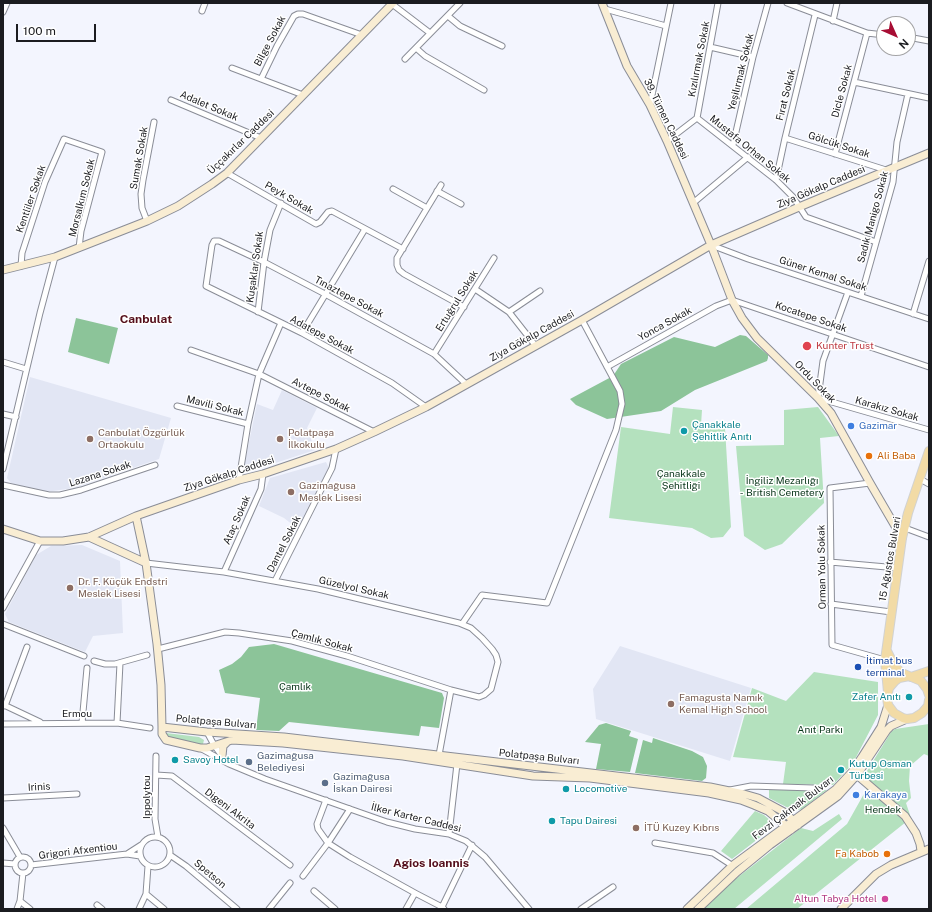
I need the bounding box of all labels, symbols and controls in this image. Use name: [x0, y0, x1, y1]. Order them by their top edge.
street label: Bilge Sokak: [252, 14, 288, 68]
scale bar: [18, 16, 98, 42]
north arrow: [876, 16, 916, 56]
street label: Kızılırmak Sokak: [686, 20, 712, 98]
text: 100 m: [23, 24, 56, 38]
street label: Yeşilırmak Sokak: [726, 32, 756, 112]
text: N: [896, 36, 911, 51]
street label: Dicle Sokak: [829, 63, 855, 119]
street label: Fırat Sokak: [774, 68, 798, 122]
street label: 39. Tümen Caddesi: [641, 77, 691, 161]
street label: Adalet Sokak: [178, 88, 240, 124]
street label: Üççakırlar Caddesi: [205, 107, 277, 177]
street label: Mustafa Orhan Sokak: [707, 113, 793, 185]
street label: Sumak Sokak: [128, 126, 150, 190]
street label: Gölcük Sokak: [807, 129, 871, 161]
street label: Morsalkım Sokak: [66, 158, 98, 238]
street label: Ziya Gökalp Caddesi: [775, 163, 867, 211]
street label: Kentliler Sokak: [14, 164, 48, 234]
street label: Sadık Manigo Sokak: [855, 170, 891, 264]
street label: Peyk Sokak: [263, 179, 315, 217]
street label: Kuşaklar Sokak: [244, 230, 266, 304]
street label: Güner Kemal Sokak: [778, 254, 868, 294]
street label: Ertuğrul Sokak: [433, 268, 481, 334]
street label: Tınaztepe Sokak: [312, 274, 386, 320]
street label: Kocatepe Sokak: [773, 299, 849, 335]
street label: Yonca Sokak: [636, 304, 694, 344]
street label: Ziya Gökalp Caddesi: [488, 308, 576, 364]
district label: Canbulat: [120, 312, 172, 326]
street label: Adatepe Sokak: [288, 313, 356, 357]
marker: Kunter Trust: [801, 340, 813, 352]
place label: Kunter Trust: [816, 340, 874, 352]
street label: Ordu Sokak: [792, 358, 838, 406]
street label: Avtepe Sokak: [290, 375, 352, 415]
street label: Mavili Sokak: [185, 393, 245, 419]
street label: Karakız Sokak: [854, 394, 920, 424]
place label: Çanakkale Şehitlik Anıtı: [692, 419, 752, 442]
place label: Gazimar: [859, 420, 897, 432]
marker: Gazimar: [846, 421, 856, 431]
marker: Çanakkale Şehitlik Anıtı: [679, 426, 689, 436]
place label: Canbulat Özgürlük Ortaokulu: [98, 427, 185, 450]
place label: Polatpaşa İlkokulu: [288, 427, 334, 450]
marker: Canbulat Özgürlük Ortaokulu: [85, 434, 95, 444]
marker: Polatpaşa İlkokulu: [275, 434, 285, 444]
place label: Ali Baba: [877, 450, 916, 462]
marker: Ali Baba: [864, 451, 874, 461]
street label: Ziya Gökalp Caddesi: [182, 454, 276, 494]
street label: Lazana Sokak: [68, 458, 132, 490]
park label: Çanakkale Şehitliği: [657, 468, 705, 492]
park label: İngiliz Mezarlığı - British Cemetery: [740, 475, 824, 498]
place label: Gazimağusa Meslek Lisesi: [299, 480, 361, 504]
marker: Gazimağusa Meslek Lisesi: [286, 487, 296, 497]
street label: Ataç Sokak: [221, 493, 253, 547]
street label: Dantel Sokak: [265, 514, 303, 574]
street label: 15 Ağustos Bulvari: [877, 516, 903, 602]
street label: Orman Yolu Sokak: [815, 525, 829, 609]
street label: Güzelyol Sokak: [318, 574, 390, 602]
place label: Dr. F. Küçük Endstri Meslek Lisesi: [78, 576, 168, 600]
marker: Dr. F. Küçük Endstri Meslek Lisesi: [65, 583, 75, 593]
street label: Çamlık Sokak: [290, 627, 354, 655]
place label: İtimat bus terminal: [866, 655, 912, 678]
marker: İtimat bus terminal: [853, 662, 863, 672]
park label: Çamlık: [279, 681, 311, 693]
place label: Zafer Anıtı: [852, 691, 901, 703]
place label: Famagusta Namık Kemal High School: [679, 692, 768, 716]
marker: Zafer Anıtı: [904, 692, 914, 702]
marker: Famagusta Namık Kemal High School: [666, 699, 676, 709]
street label: Ermou: [62, 708, 92, 720]
street label: Polatpaşa Bulvarı: [175, 713, 257, 731]
park label: Anıt Parkı: [797, 724, 843, 736]
street label: Polatpaşa Bulvarı: [498, 747, 580, 767]
place label: Gazimağusa Belediyesi: [257, 750, 314, 774]
place label: Savoy Hotel: [183, 754, 239, 766]
marker: Savoy Hotel: [170, 755, 180, 765]
marker: Gazimağusa Belediyesi: [244, 757, 254, 767]
place label: Kutup Osman Türbesi: [849, 758, 912, 782]
marker: Kutup Osman Türbesi: [836, 765, 846, 775]
place label: Gazimağusa İskan Dairesi: [333, 771, 392, 794]
street label: Fevzi Çakmak Bulvarı: [750, 774, 836, 842]
street label: Ippolytou: [141, 775, 153, 819]
marker: Gazimağusa İskan Dairesi: [320, 778, 330, 788]
street label: Irinis: [27, 780, 51, 794]
place label: Locomotive: [574, 783, 627, 795]
marker: Locomotive: [561, 784, 571, 794]
street label: Digeni Akrita: [202, 786, 258, 832]
place label: Karakaya: [864, 789, 907, 801]
marker: Karakaya: [851, 790, 861, 800]
street label: İlker Karter Caddesi: [370, 801, 462, 835]
park label: Hendek: [865, 804, 901, 816]
place label: Tapu Dairesi: [560, 815, 617, 827]
marker: Tapu Dairesi: [547, 816, 557, 826]
place label: İTÜ Kuzey Kıbrıs: [644, 822, 719, 834]
marker: İTÜ Kuzey Kıbrıs: [631, 823, 641, 833]
street label: Grigori Afxentiou: [38, 840, 118, 862]
place label: Fa Kabob: [835, 848, 879, 860]
marker: Fa Kabob: [882, 849, 892, 859]
district label: Agios Ioannis: [393, 856, 469, 870]
street label: Spetson: [191, 857, 229, 891]
place label: Altun Tabya Hotel: [794, 893, 877, 905]
marker: Altun Tabya Hotel: [880, 894, 890, 904]

